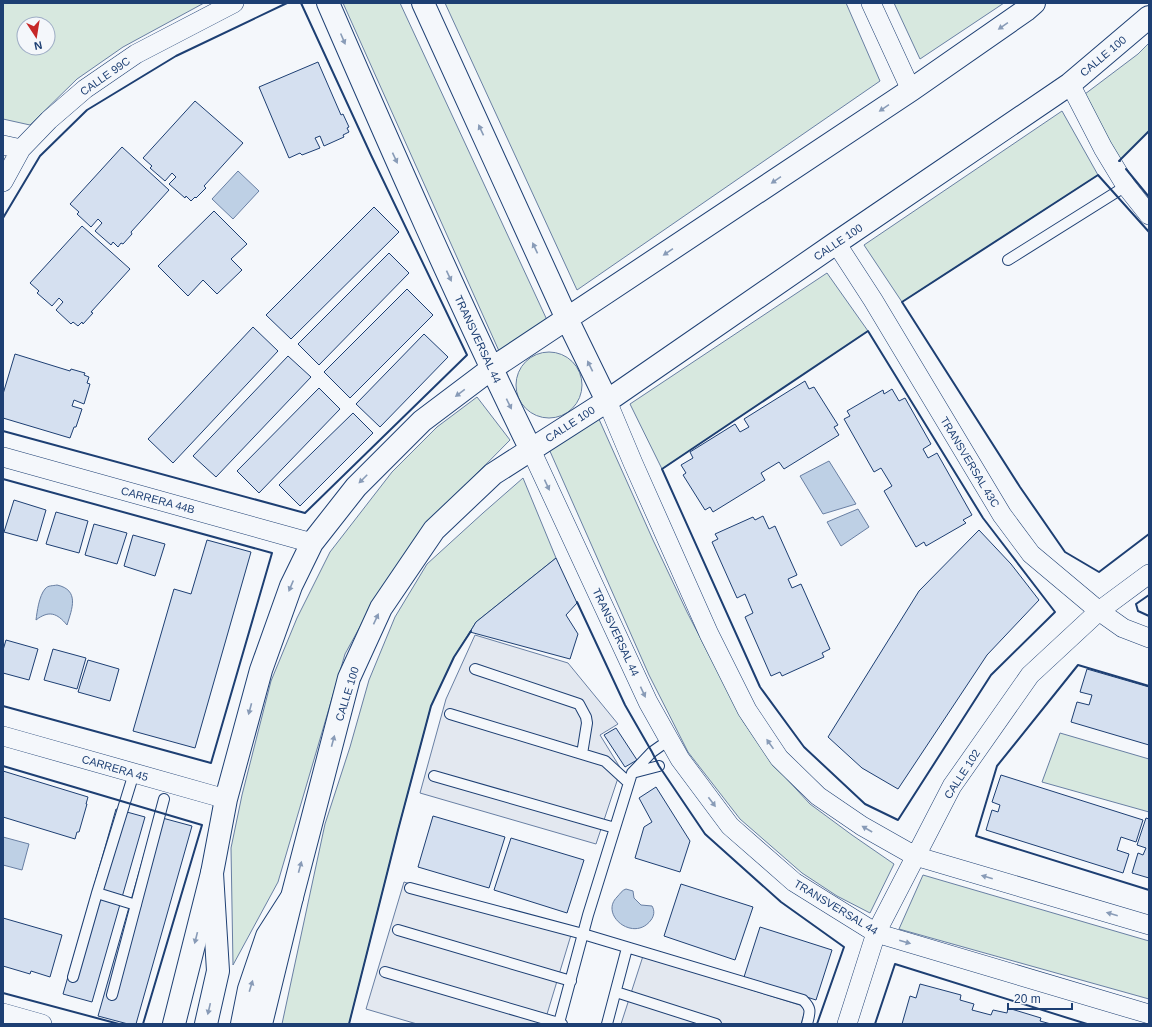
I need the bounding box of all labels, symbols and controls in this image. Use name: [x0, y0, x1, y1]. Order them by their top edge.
north arrow: [16, 16, 56, 56]
one-way arrow: [998, 22, 1008, 30]
one-way arrow: [341, 33, 347, 45]
street label: CALLE 100: [1078, 33, 1128, 79]
text: N: [33, 39, 43, 52]
street label: CALLE 99C: [78, 54, 132, 98]
one-way arrow: [879, 104, 889, 112]
one-way arrow: [478, 124, 484, 135]
one-way arrow: [392, 152, 398, 164]
one-way arrow: [771, 176, 781, 184]
street label: CALLE 100: [811, 221, 865, 263]
one-way arrow: [532, 242, 538, 254]
one-way arrow: [663, 248, 673, 256]
one-way arrow: [446, 271, 452, 282]
street label: TRANSVERSAL 44: [452, 293, 504, 385]
one-way arrow: [587, 360, 593, 371]
one-way arrow: [455, 388, 465, 396]
one-way arrow: [505, 399, 512, 410]
street label: CALLE 100: [543, 404, 597, 444]
street label: TRANSVERSAL 43C: [938, 415, 1002, 509]
one-way arrow: [358, 474, 368, 484]
one-way arrow: [544, 479, 550, 491]
street label: CARRERA 44B: [120, 484, 196, 516]
one-way arrow: [288, 581, 294, 592]
street label: TRANSVERSAL 44: [590, 586, 642, 678]
one-way arrow: [373, 614, 379, 625]
street label: CALLE 100: [333, 665, 361, 723]
one-way arrow: [640, 686, 646, 697]
one-way arrow: [247, 704, 253, 716]
one-way arrow: [330, 735, 336, 747]
one-way arrow: [766, 739, 774, 749]
street label: CALLE 102: [942, 747, 982, 801]
street label: CARRERA 45: [80, 753, 150, 783]
one-way arrow: [708, 796, 716, 807]
one-way arrow: [861, 825, 873, 832]
one-way arrow: [297, 861, 303, 873]
one-way arrow: [981, 874, 993, 880]
street label: TRANSVERSAL 44: [792, 877, 880, 937]
one-way arrow: [1105, 911, 1117, 917]
one-way arrow: [192, 932, 198, 944]
one-way arrow: [899, 939, 911, 945]
one-way arrow: [248, 980, 254, 992]
scale bar: [1008, 985, 1072, 1011]
text: 20 m: [1014, 992, 1041, 1006]
one-way arrow: [205, 1003, 211, 1015]

